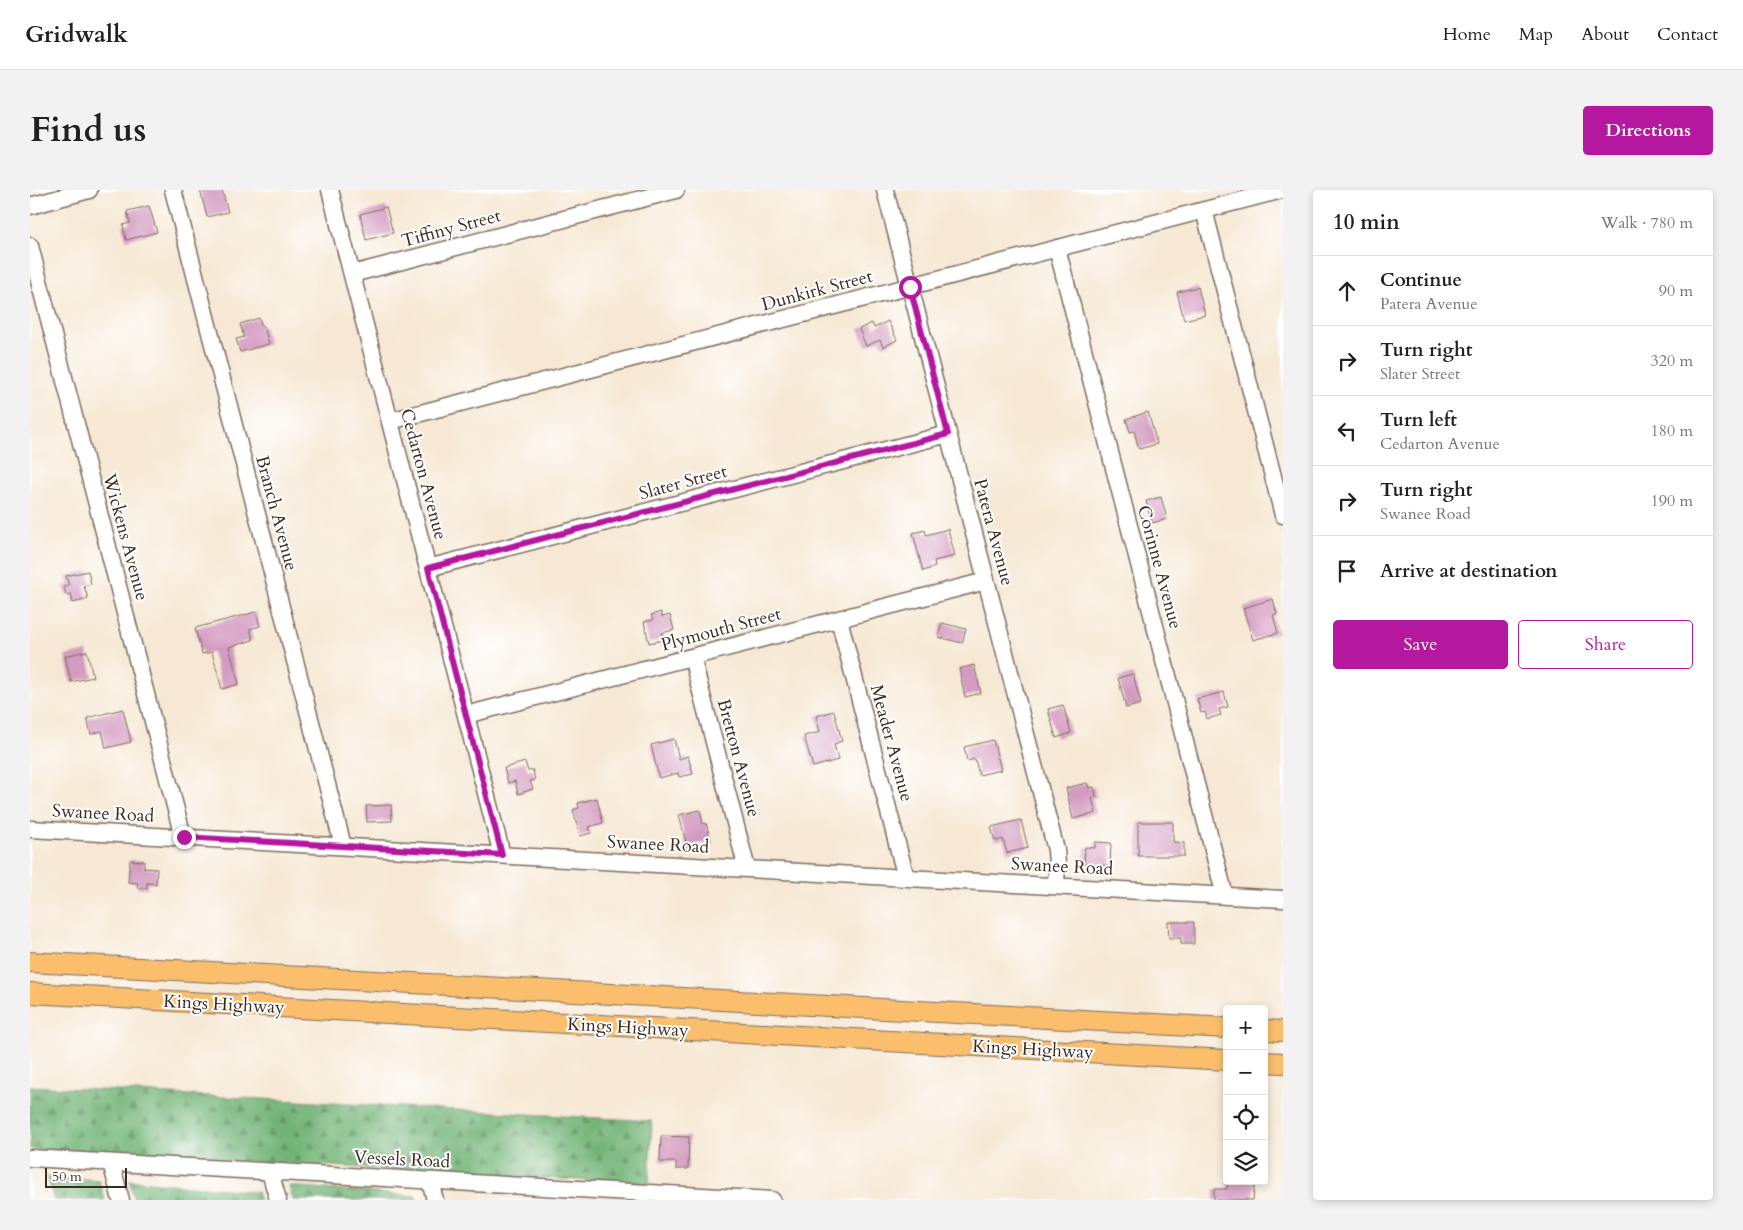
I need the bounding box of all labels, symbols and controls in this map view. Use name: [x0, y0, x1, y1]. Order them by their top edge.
text: Gridwalk: [25, 18, 128, 51]
text: Home: [1443, 22, 1491, 47]
text: Map: [1519, 22, 1553, 47]
text: About: [1581, 22, 1629, 47]
text: Contact: [1657, 22, 1718, 47]
text: Find us: [30, 106, 146, 154]
button: Directions: [1583, 106, 1713, 155]
street label: Tiffiny Street: [399, 203, 504, 254]
text: 10 min: [1333, 208, 1400, 237]
text: Walk · 780 m: [1601, 212, 1693, 234]
street label: Dunkirk Street: [759, 264, 876, 317]
text: Continue: [1380, 267, 1462, 293]
route start: [899, 276, 922, 299]
icon: ahead: [1333, 277, 1361, 305]
text: 90 m: [1659, 280, 1693, 302]
text: Patera Avenue: [1380, 293, 1478, 315]
text: Turn right: [1380, 337, 1472, 363]
icon: right: [1333, 347, 1361, 375]
text: 320 m: [1651, 350, 1693, 372]
text: Slater Street: [1380, 363, 1460, 385]
street label: Cedarton Avenue: [394, 406, 453, 542]
text: Turn left: [1380, 407, 1457, 433]
icon: left: [1333, 417, 1361, 445]
text: 180 m: [1651, 420, 1693, 442]
text: Cedarton Avenue: [1380, 433, 1500, 455]
street label: Branch Avenue: [249, 453, 304, 573]
street label: Slater Street: [636, 459, 730, 506]
street label: Wickens Avenue: [96, 470, 154, 603]
street label: Patera Avenue: [967, 476, 1020, 588]
text: Turn right: [1380, 477, 1472, 503]
icon: right: [1333, 487, 1361, 515]
text: 190 m: [1651, 490, 1693, 512]
street label: Corinne Avenue: [1131, 503, 1188, 632]
text: Swanee Road: [1380, 503, 1471, 525]
icon: arrive: [1333, 557, 1361, 585]
text: Arrive at destination: [1380, 558, 1557, 584]
street label: Plymouth Street: [658, 601, 784, 658]
button: Save: [1333, 620, 1508, 669]
button: Share: [1518, 620, 1693, 669]
street label: Meader Avenue: [864, 682, 919, 805]
street label: Bretton Avenue: [711, 696, 766, 820]
street label: Swanee Road: [51, 798, 155, 829]
route end: [173, 826, 196, 849]
street label: Swanee Road: [606, 829, 710, 860]
street label: Swanee Road: [1010, 851, 1114, 882]
street label: Kings Highway: [163, 989, 286, 1020]
map controls: [1223, 1005, 1268, 1185]
button: +: [1223, 1005, 1268, 1050]
street label: Kings Highway: [567, 1012, 690, 1043]
street label: Kings Highway: [972, 1034, 1095, 1065]
button: −: [1223, 1050, 1268, 1095]
button: locate: [1223, 1095, 1268, 1140]
button: layers: [1223, 1140, 1268, 1185]
street label: Vessels Road: [353, 1144, 451, 1175]
scale bar: [45, 1165, 128, 1188]
text: 50 m: [52, 1167, 82, 1186]

